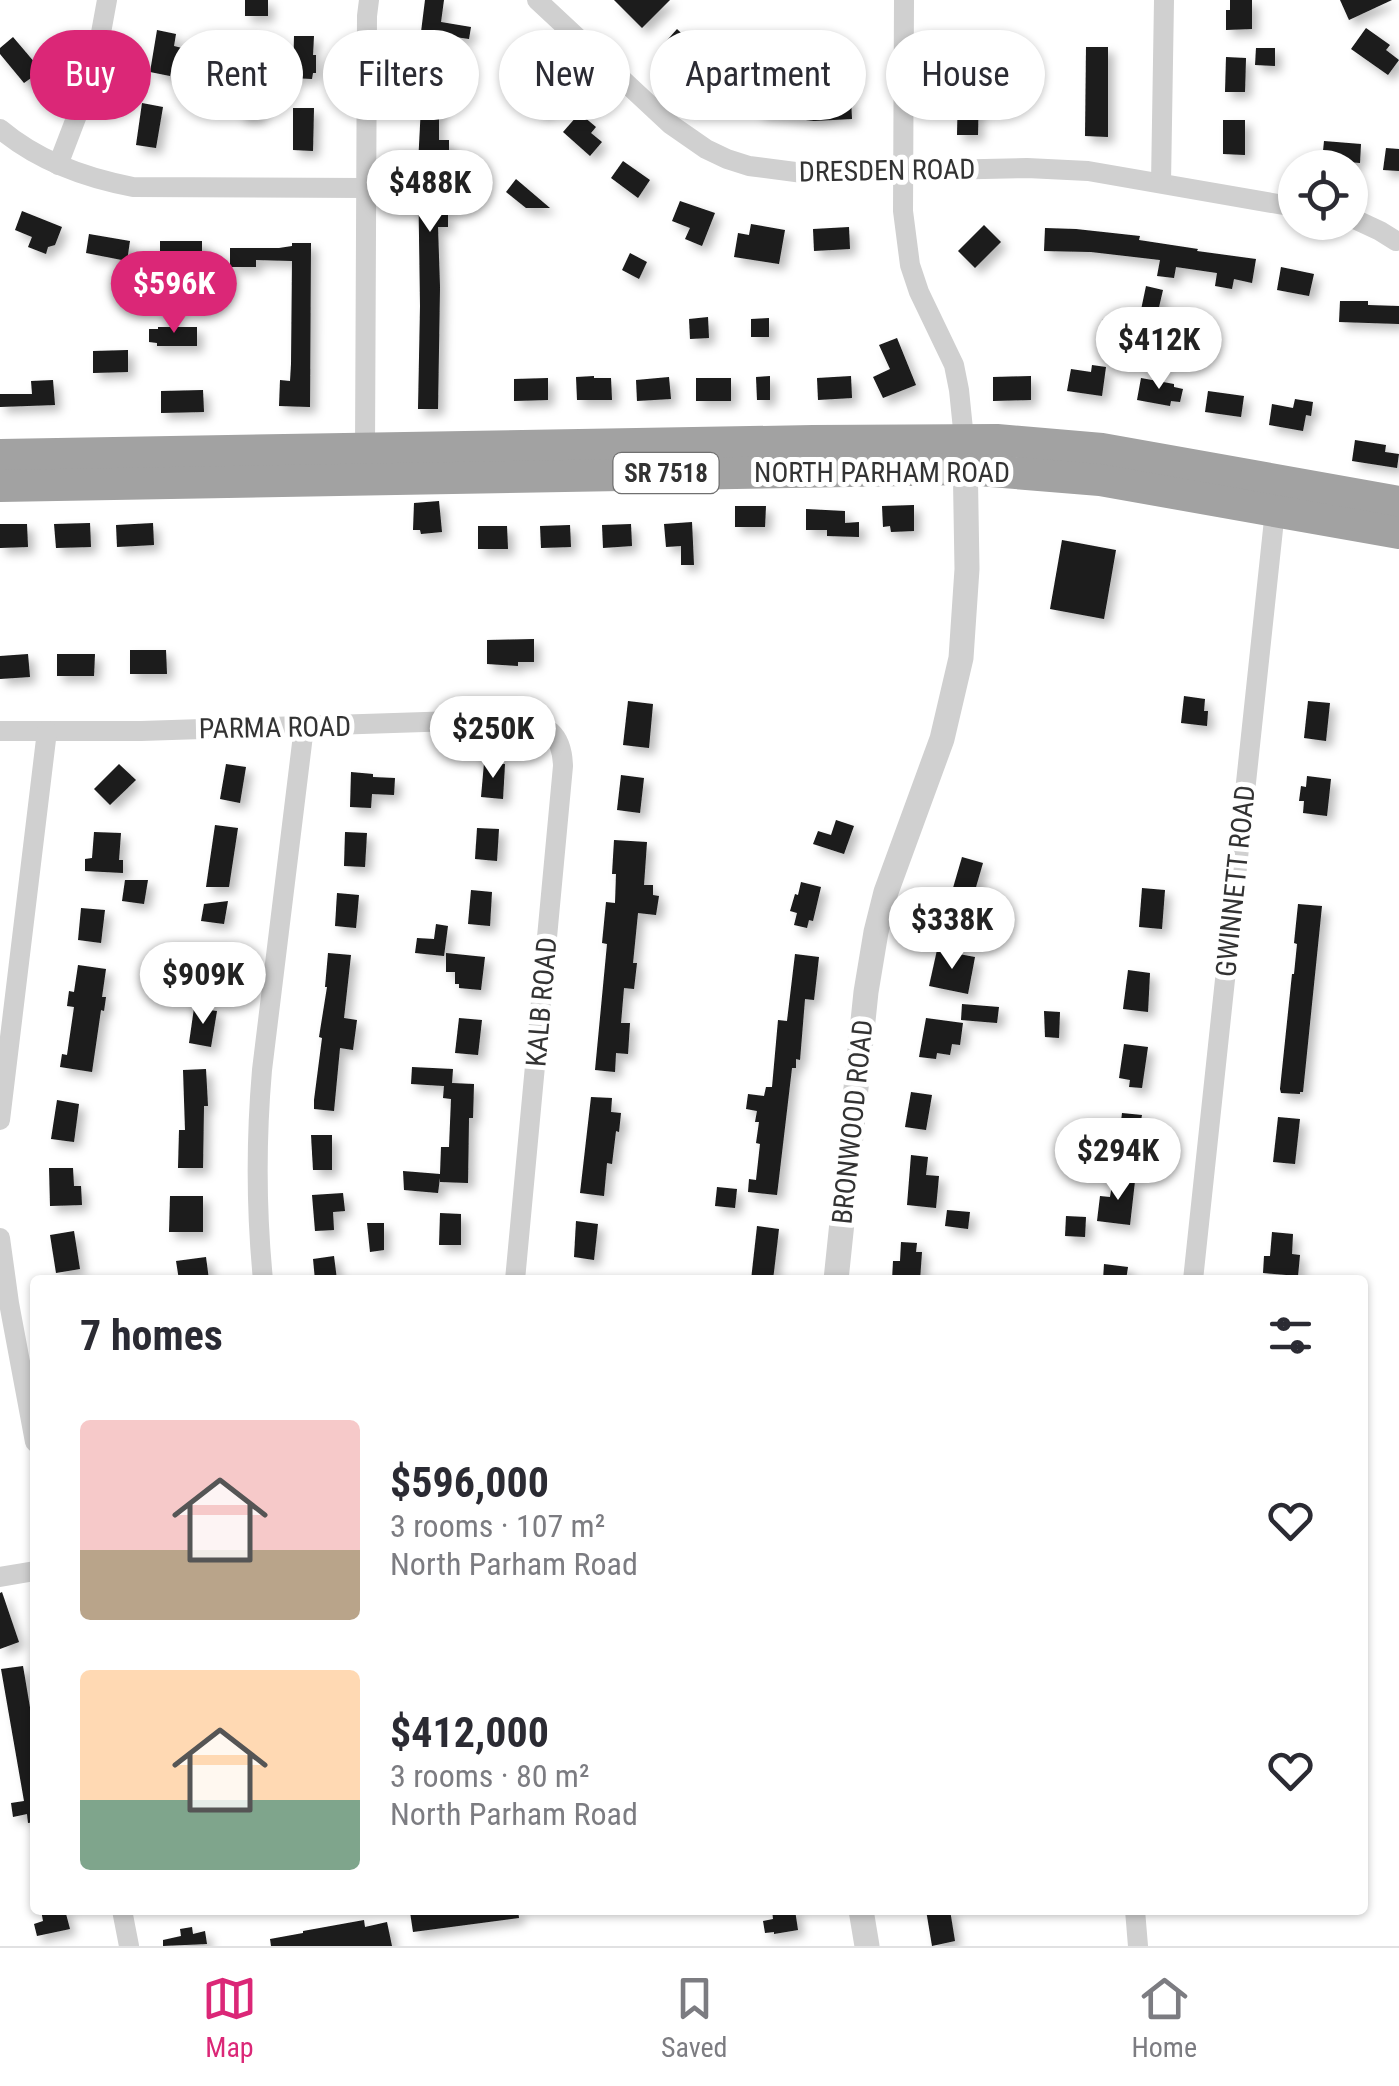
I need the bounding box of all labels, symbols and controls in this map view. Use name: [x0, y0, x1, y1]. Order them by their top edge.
chip: Buy: [30, 30, 151, 120]
chip: Rent: [171, 30, 303, 120]
chip: Filters: [323, 30, 479, 120]
chip: New: [499, 30, 630, 120]
chip: Apartment: [650, 30, 866, 120]
chip: House: [886, 30, 1045, 120]
pin: $488K: [360, 150, 500, 235]
map controls: [1278, 150, 1368, 240]
button: locate: [1278, 150, 1368, 240]
street label: DRESDEN ROAD: [798, 152, 976, 189]
text: $488K: [389, 163, 471, 201]
pin: $596K: [104, 251, 244, 336]
text: $596K: [133, 264, 215, 302]
pin: $412K: [1089, 307, 1229, 392]
text: $412K: [1118, 320, 1200, 358]
road number: SR 7518: [614, 453, 718, 493]
street label: NORTH PARHAM ROAD: [754, 456, 1010, 489]
pin: $250K: [423, 696, 563, 781]
text: $250K: [452, 709, 534, 747]
street label: PARMA ROAD: [199, 710, 351, 745]
street label: GWINNETT ROAD: [1209, 784, 1262, 979]
pin: $338K: [882, 887, 1022, 972]
text: $338K: [911, 900, 993, 938]
street label: KALB ROAD: [519, 936, 564, 1068]
pin: $909K: [133, 942, 273, 1027]
text: $909K: [162, 955, 244, 993]
street label: BRONWOOD ROAD: [825, 1018, 880, 1226]
pin: $294K: [1048, 1118, 1188, 1203]
text: $294K: [1077, 1131, 1159, 1169]
icon: filters: [1263, 1308, 1318, 1363]
text: 7 homes: [80, 1311, 223, 1360]
text: $596,000: [390, 1458, 549, 1507]
icon: home: [160, 1460, 280, 1580]
icon: heart: [1263, 1493, 1318, 1548]
text: 3 rooms · 107 m²: [390, 1507, 605, 1545]
text: North Parham Road: [390, 1545, 638, 1583]
text: $412,000: [390, 1708, 549, 1757]
icon: home: [160, 1710, 280, 1830]
icon: heart: [1263, 1743, 1318, 1798]
text: 3 rooms · 80 m²: [390, 1757, 589, 1795]
text: North Parham Road: [390, 1795, 638, 1833]
tab: Map: [202, 1971, 257, 2064]
tab: Saved: [661, 1971, 727, 2064]
tab: Home: [1131, 1971, 1197, 2064]

